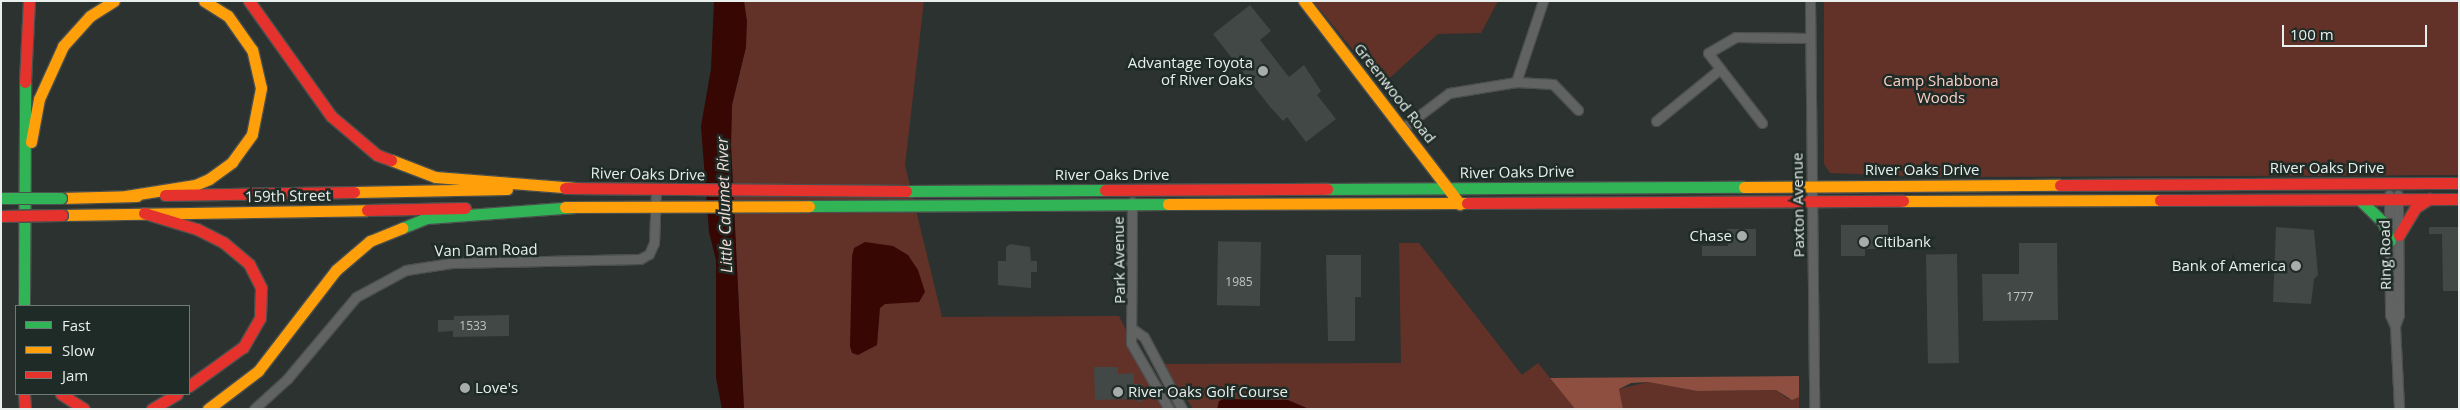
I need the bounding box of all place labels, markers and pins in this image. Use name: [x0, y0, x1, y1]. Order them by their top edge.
place label: Advantage Toyota of River Oaks: [1128, 53, 1253, 88]
marker: Advantage Toyota of River Oaks: [1257, 65, 1269, 77]
place label: Chase: [1689, 227, 1732, 245]
marker: Chase: [1736, 230, 1748, 242]
place label: Citibank: [1874, 233, 1931, 251]
marker: Citibank: [1858, 236, 1870, 248]
place label: Bank of America: [2172, 257, 2286, 275]
marker: Bank of America: [2290, 260, 2302, 272]
place label: Love's: [475, 379, 518, 397]
marker: Love's: [459, 382, 471, 394]
place label: River Oaks Golf Course: [1128, 383, 1288, 401]
marker: River Oaks Golf Course: [1112, 386, 1124, 398]

